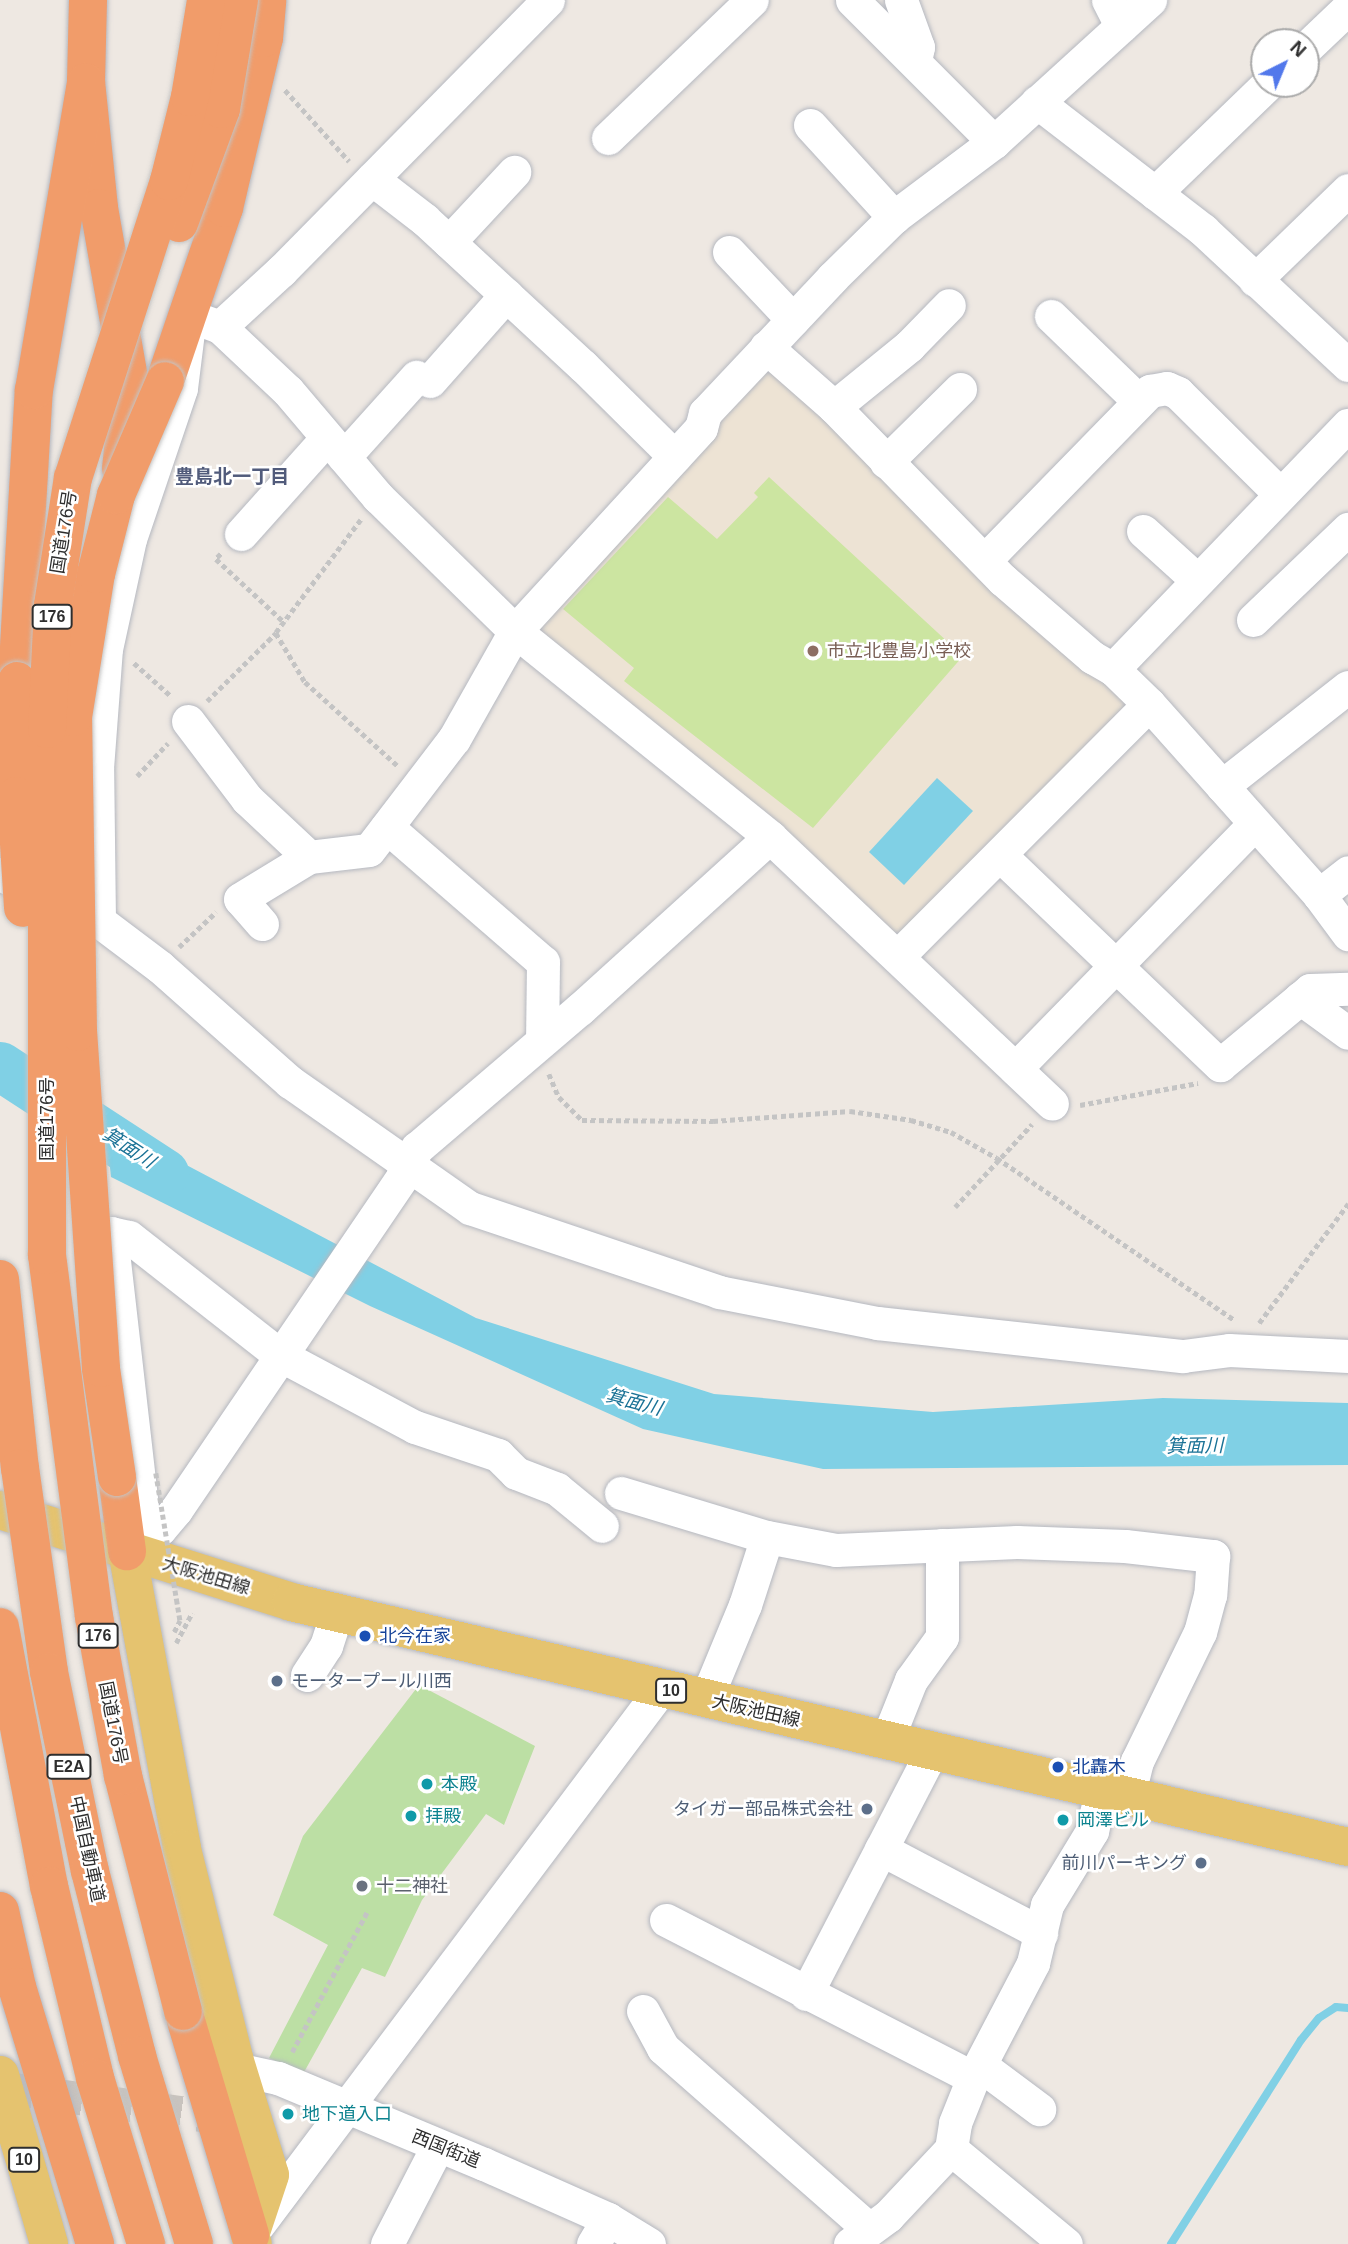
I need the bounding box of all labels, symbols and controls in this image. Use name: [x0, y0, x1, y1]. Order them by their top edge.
north arrow: [1250, 28, 1320, 98]
text: N: [1286, 36, 1310, 61]
district label: 豊島北一丁目: [175, 466, 289, 488]
street label: 国道176号: [47, 489, 81, 575]
road number: 176: [31, 604, 73, 630]
place label: 市立北豊島小学校: [827, 640, 971, 662]
marker: 市立北豊島小学校: [805, 643, 821, 659]
street label: 国道176号: [36, 1077, 58, 1161]
water label: 箕面川: [99, 1123, 159, 1173]
water label: 箕面川: [604, 1384, 664, 1420]
water label: 箕面川: [1166, 1434, 1224, 1458]
street label: 大阪池田線: [160, 1553, 252, 1599]
road number: 176: [77, 1624, 119, 1648]
place label: 北今在家: [379, 1625, 451, 1647]
marker: 北今在家: [357, 1628, 373, 1644]
place label: モータープール川西: [291, 1670, 453, 1692]
marker: モータープール川西: [269, 1673, 285, 1689]
road number: 10: [654, 1679, 688, 1704]
street label: 国道176号: [94, 1680, 132, 1766]
street label: 大阪池田線: [710, 1690, 802, 1732]
road number: E2A: [46, 1754, 92, 1779]
place label: 北轟木: [1072, 1756, 1126, 1778]
marker: 北轟木: [1050, 1759, 1066, 1775]
place label: 本殿: [441, 1773, 477, 1795]
marker: 本殿: [419, 1776, 435, 1792]
street label: 中国自動車道: [65, 1794, 109, 1904]
place label: タイガー部品株式会社: [673, 1798, 853, 1820]
marker: タイガー部品株式会社: [859, 1801, 875, 1817]
place label: 拝殿: [425, 1805, 461, 1827]
marker: 拝殿: [403, 1808, 419, 1824]
place label: 岡澤ビル: [1077, 1809, 1149, 1831]
marker: 岡澤ビル: [1055, 1812, 1071, 1828]
place label: 前川パーキング: [1061, 1852, 1187, 1874]
marker: 前川パーキング: [1193, 1855, 1209, 1871]
place label: 十二神社: [376, 1875, 448, 1897]
marker: 十二神社: [354, 1878, 370, 1894]
place label: 地下道入口: [302, 2103, 392, 2125]
marker: 地下道入口: [280, 2106, 296, 2122]
street label: 西国街道: [409, 2126, 483, 2172]
road number: 10: [6, 2148, 42, 2172]

